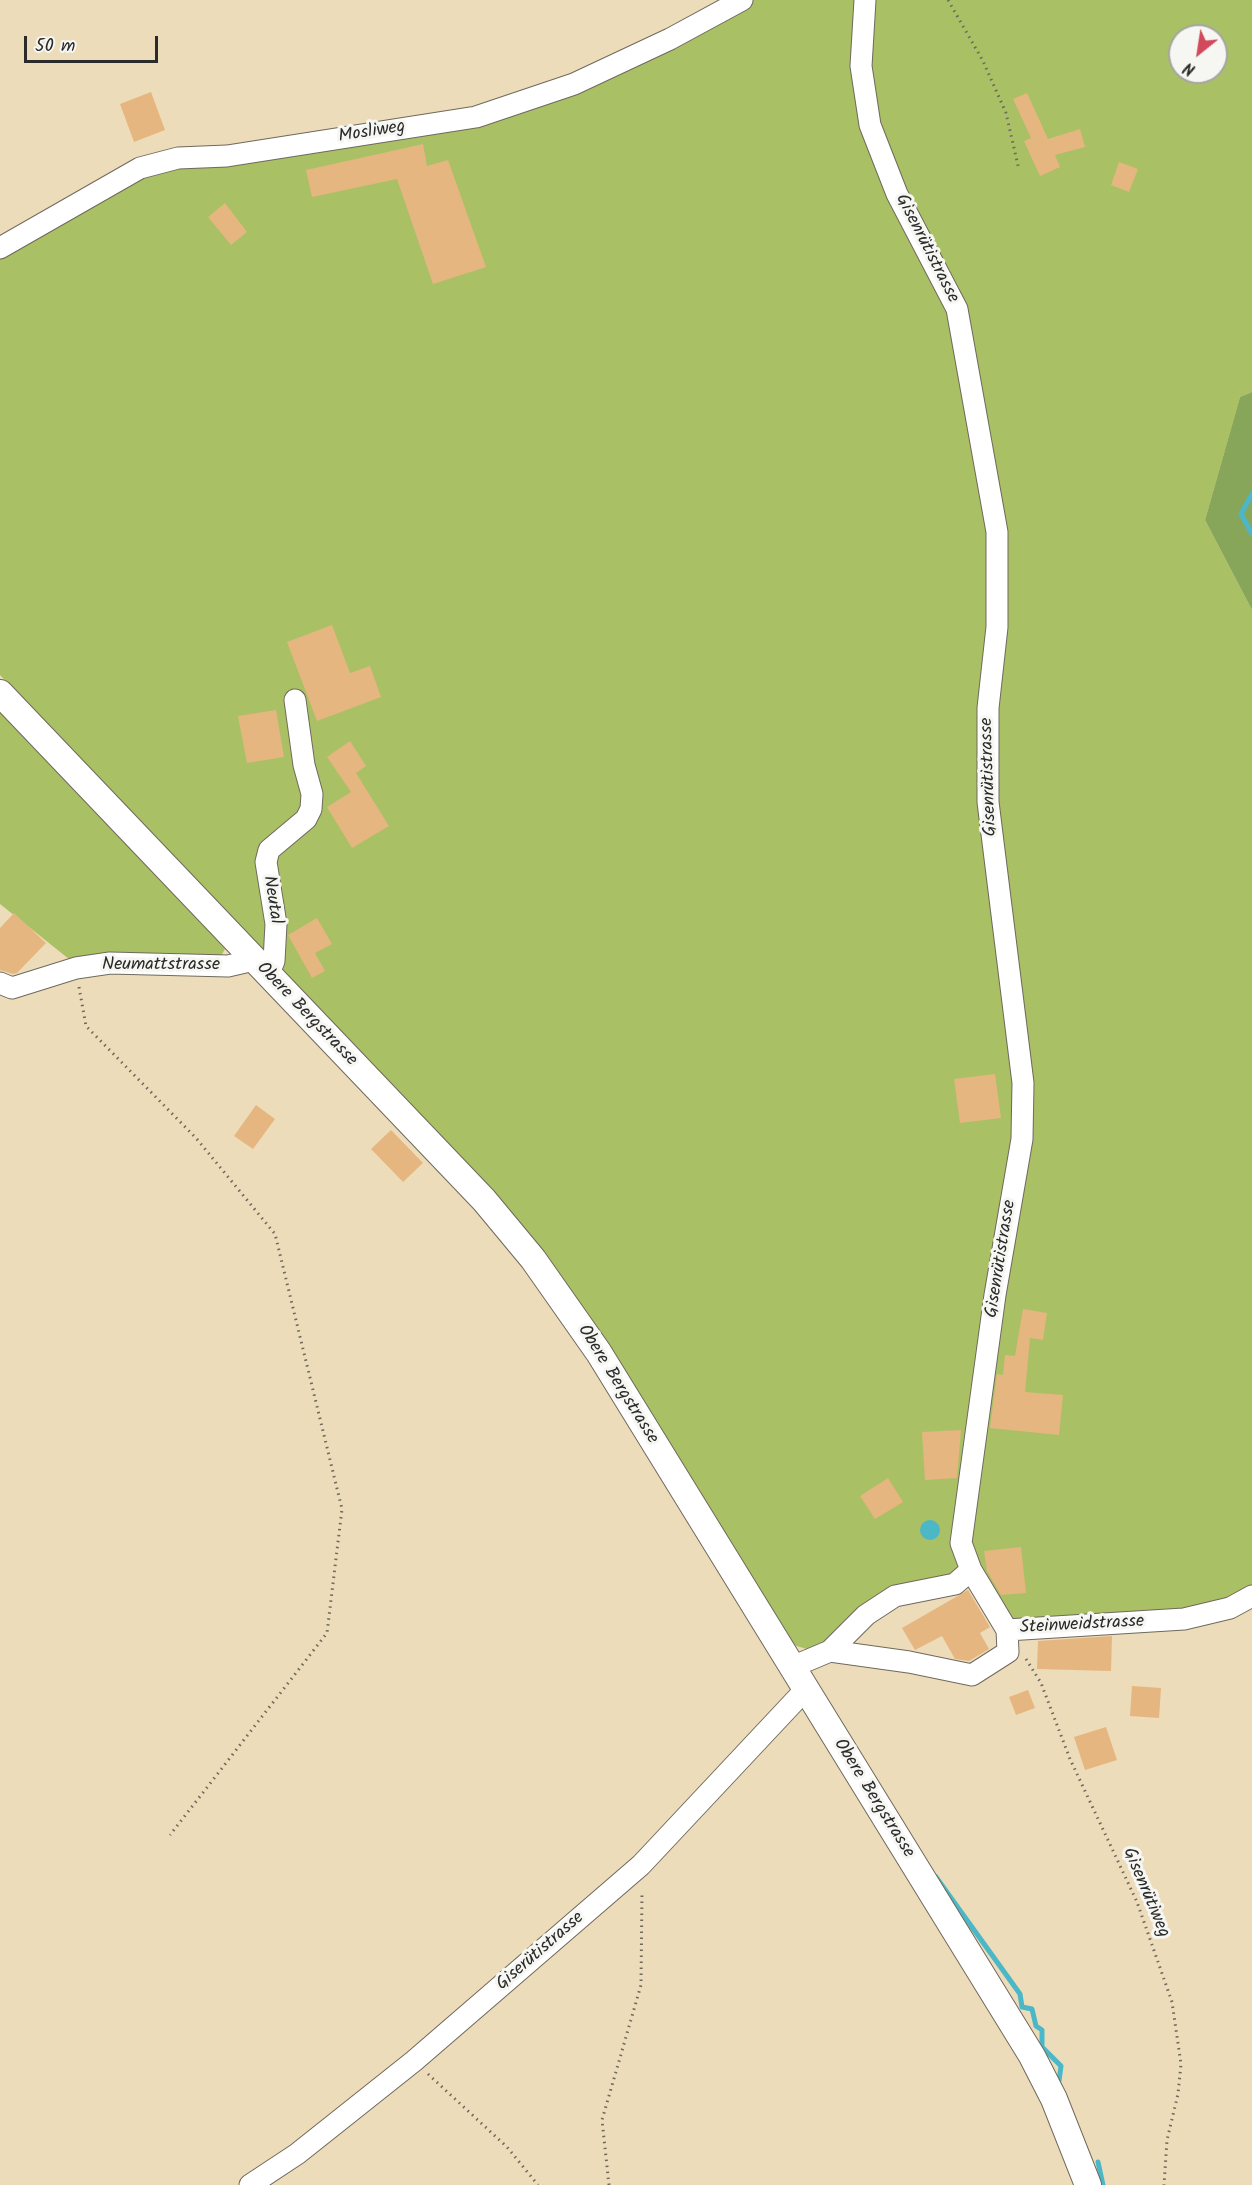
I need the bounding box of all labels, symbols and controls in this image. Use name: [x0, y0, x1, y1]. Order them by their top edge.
scale bar: [27, 24, 160, 62]
north arrow: [1168, 24, 1228, 84]
text: 50 m: [35, 32, 75, 61]
text: N: [1179, 55, 1200, 82]
street label: Mosliweg: [337, 117, 407, 149]
street label: Gisenrütistrasse: [889, 191, 963, 307]
street label: Gisenrütistrasse: [977, 717, 1003, 837]
street label: Neutal: [257, 874, 285, 926]
street label: Neumattstrasse: [102, 955, 220, 977]
street label: Obere Bergstrasse: [251, 958, 361, 1072]
street label: Gisenrütistrasse: [982, 1199, 1022, 1319]
street label: Obere Bergstrasse: [572, 1321, 662, 1449]
street label: Steinweidstrasse: [1019, 1612, 1145, 1640]
street label: Obere Bergstrasse: [828, 1735, 918, 1863]
street label: Gisenrütiweg: [1116, 1845, 1174, 1941]
street label: Giserütistrasse: [493, 1908, 589, 1996]

